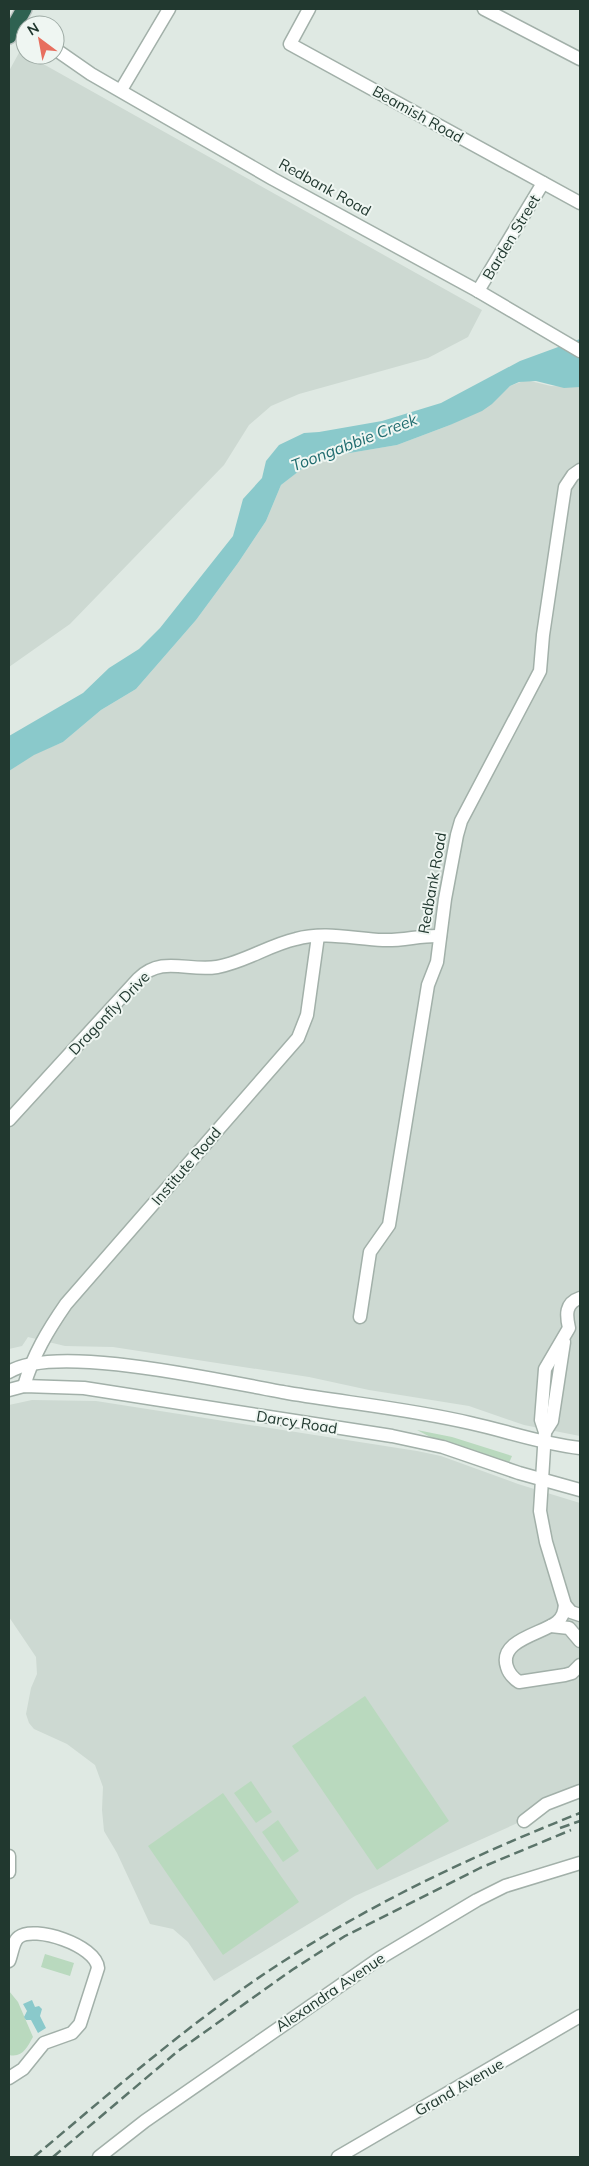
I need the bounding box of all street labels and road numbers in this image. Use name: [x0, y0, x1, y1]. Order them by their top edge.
street label: Beamish Road: [369, 81, 467, 147]
street label: Redbank Road: [276, 154, 374, 220]
street label: Barden Street: [478, 191, 544, 283]
street label: Redbank Road: [414, 831, 450, 935]
street label: Dragonfly Drive: [64, 967, 154, 1059]
street label: Institute Road: [147, 1123, 225, 1209]
street label: Darcy Road: [255, 1406, 339, 1438]
street label: Alexandra Avenue: [272, 1948, 388, 2036]
street label: Grand Avenue: [411, 2054, 507, 2120]

